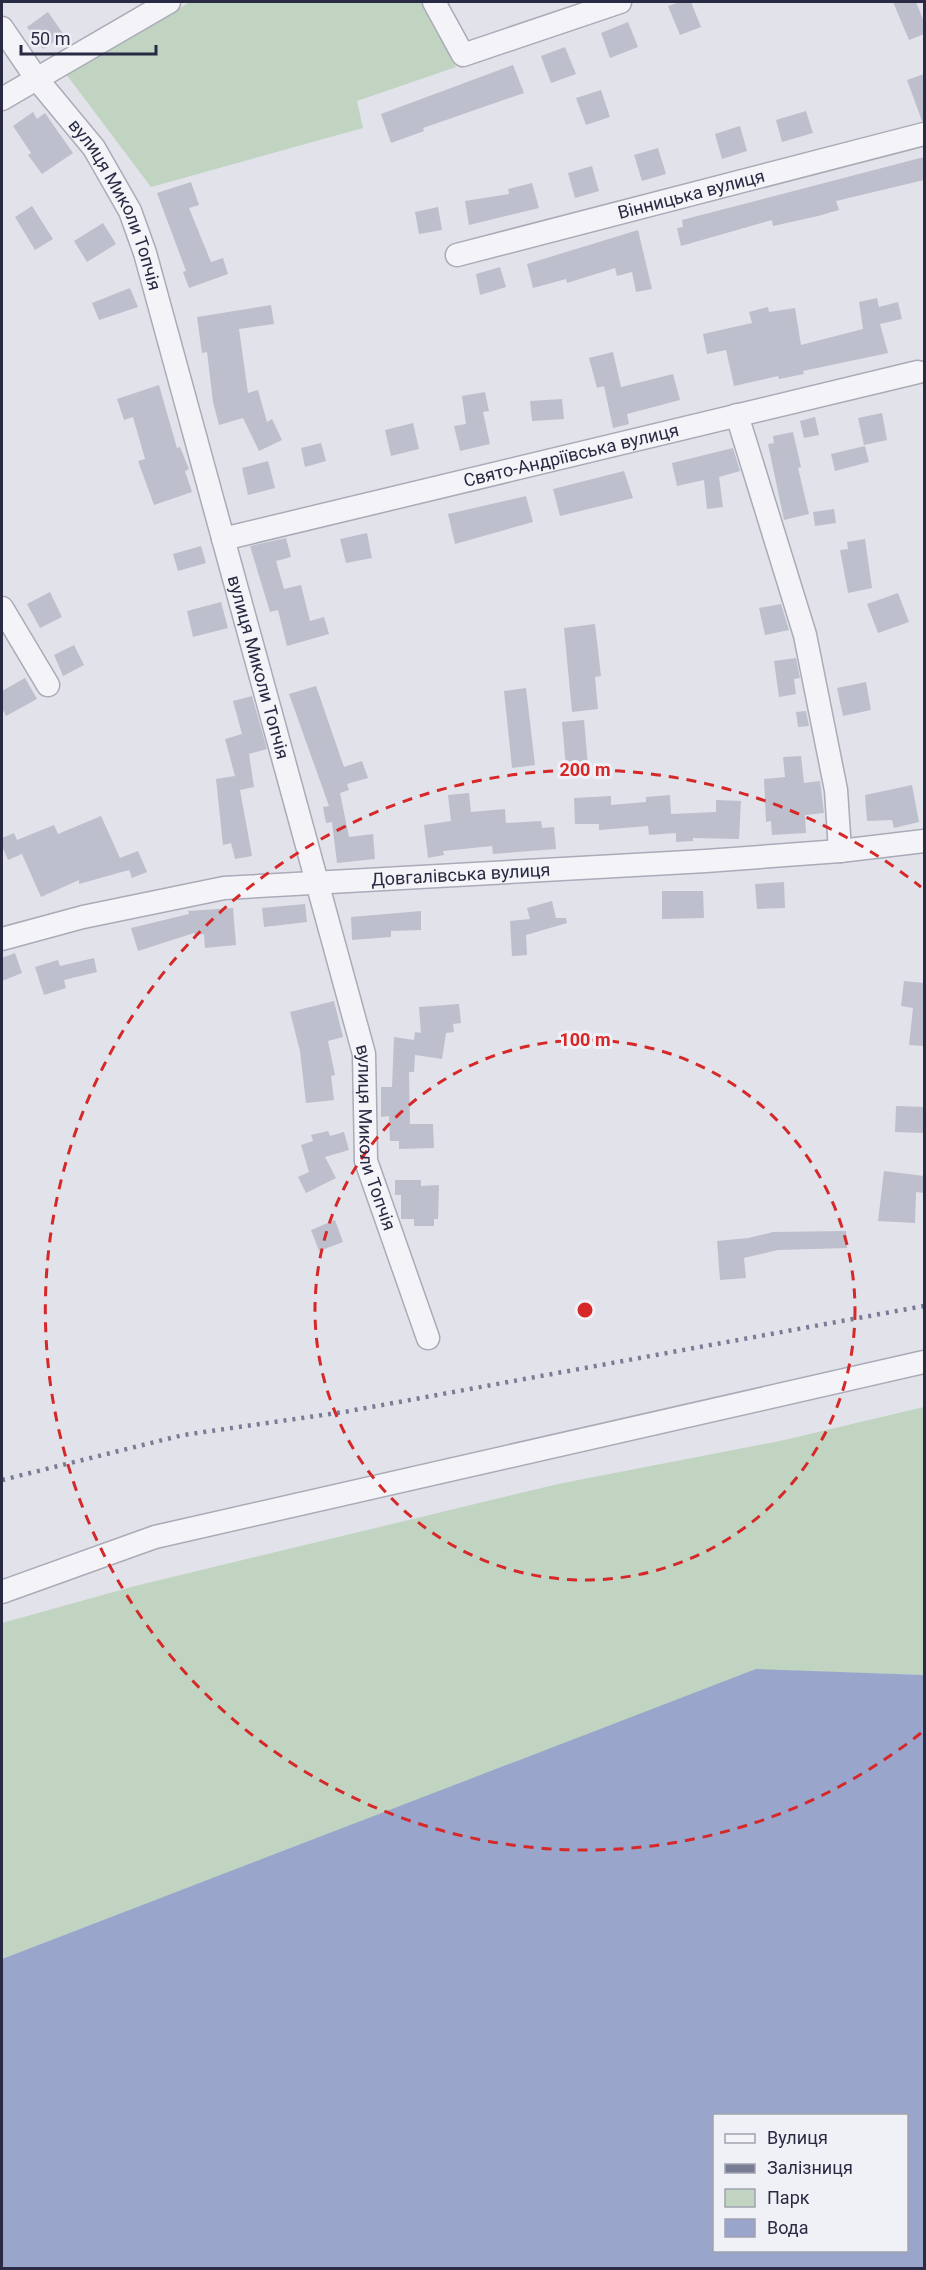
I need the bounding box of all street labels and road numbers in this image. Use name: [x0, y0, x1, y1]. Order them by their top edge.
street label: вулиця Миколи Топчія: [64, 115, 166, 293]
street label: Вінницька вулиця: [615, 165, 767, 223]
street label: Свято-Андріївська вулиця: [461, 419, 681, 491]
street label: вулиця Миколи Топчія: [224, 573, 294, 761]
street label: Довгалівська вулиця: [370, 859, 551, 890]
street label: вулиця Миколи Топчія: [352, 1042, 400, 1233]

